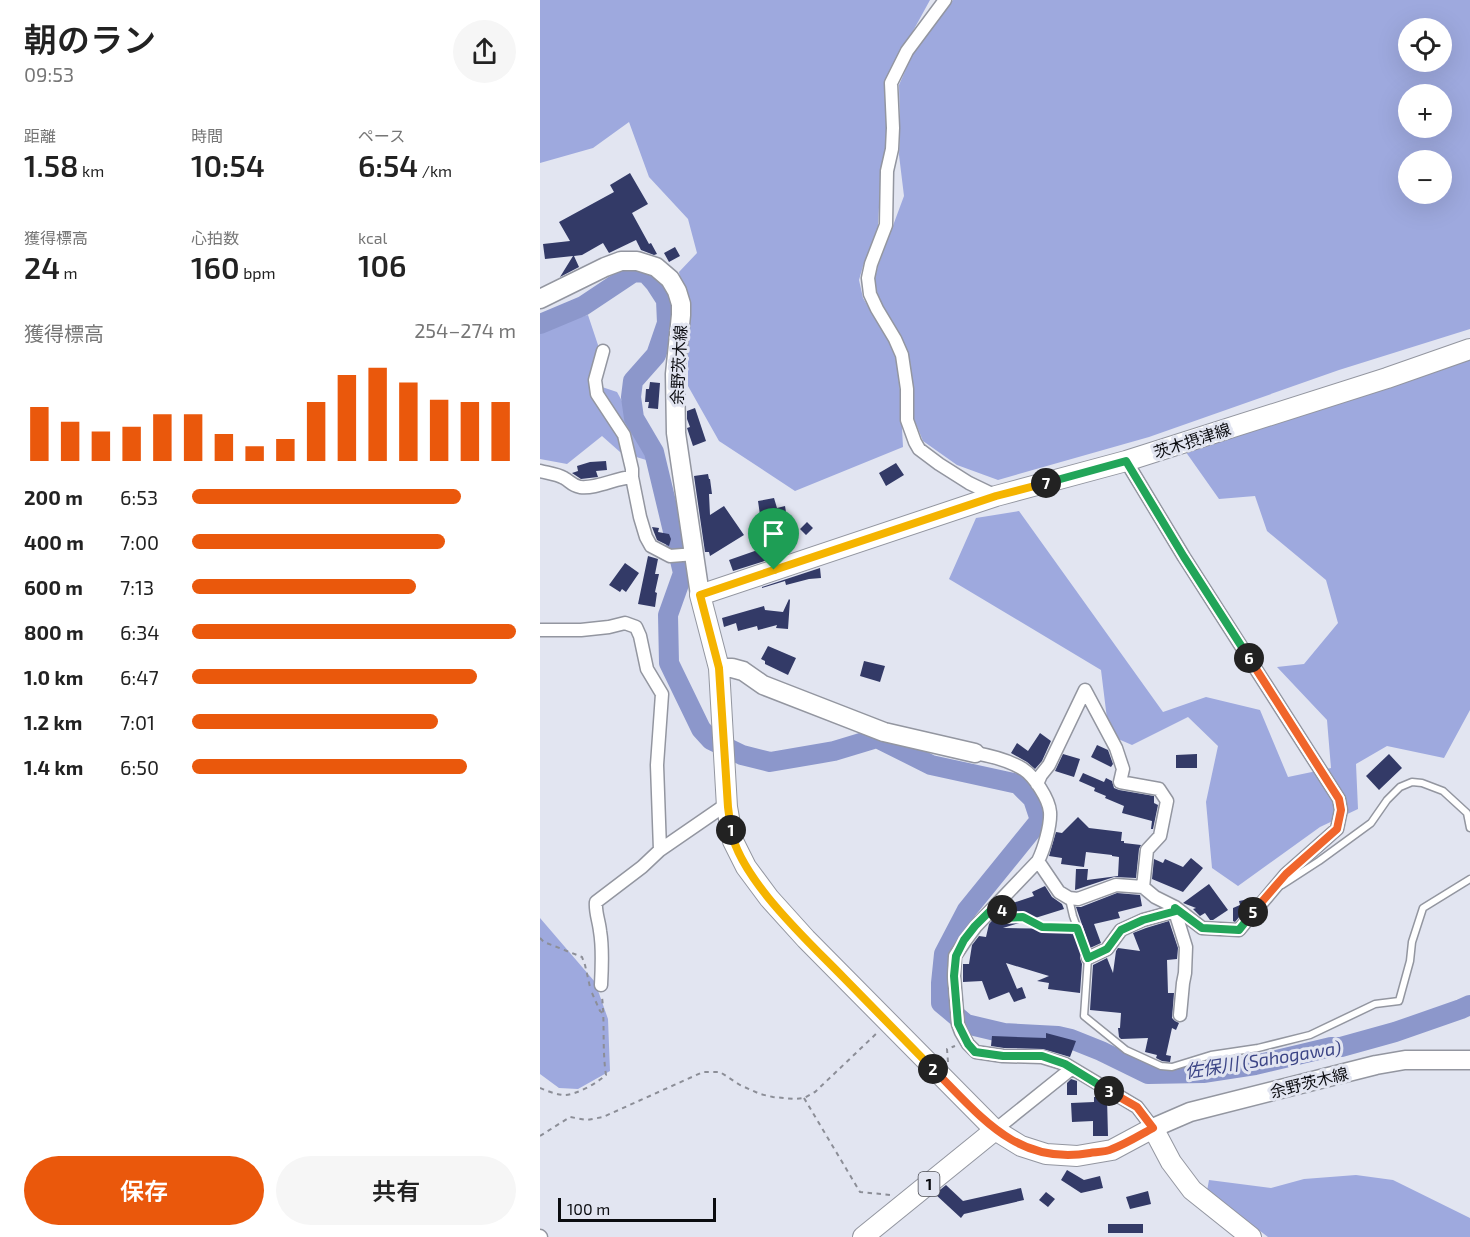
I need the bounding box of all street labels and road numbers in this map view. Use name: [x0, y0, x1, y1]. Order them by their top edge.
street label: 余野茨木線: [666, 325, 690, 405]
street label: 茨木摂津線: [1151, 419, 1233, 461]
street label: 余野茨木線: [1268, 1063, 1350, 1101]
road number: 1: [918, 1172, 940, 1196]

